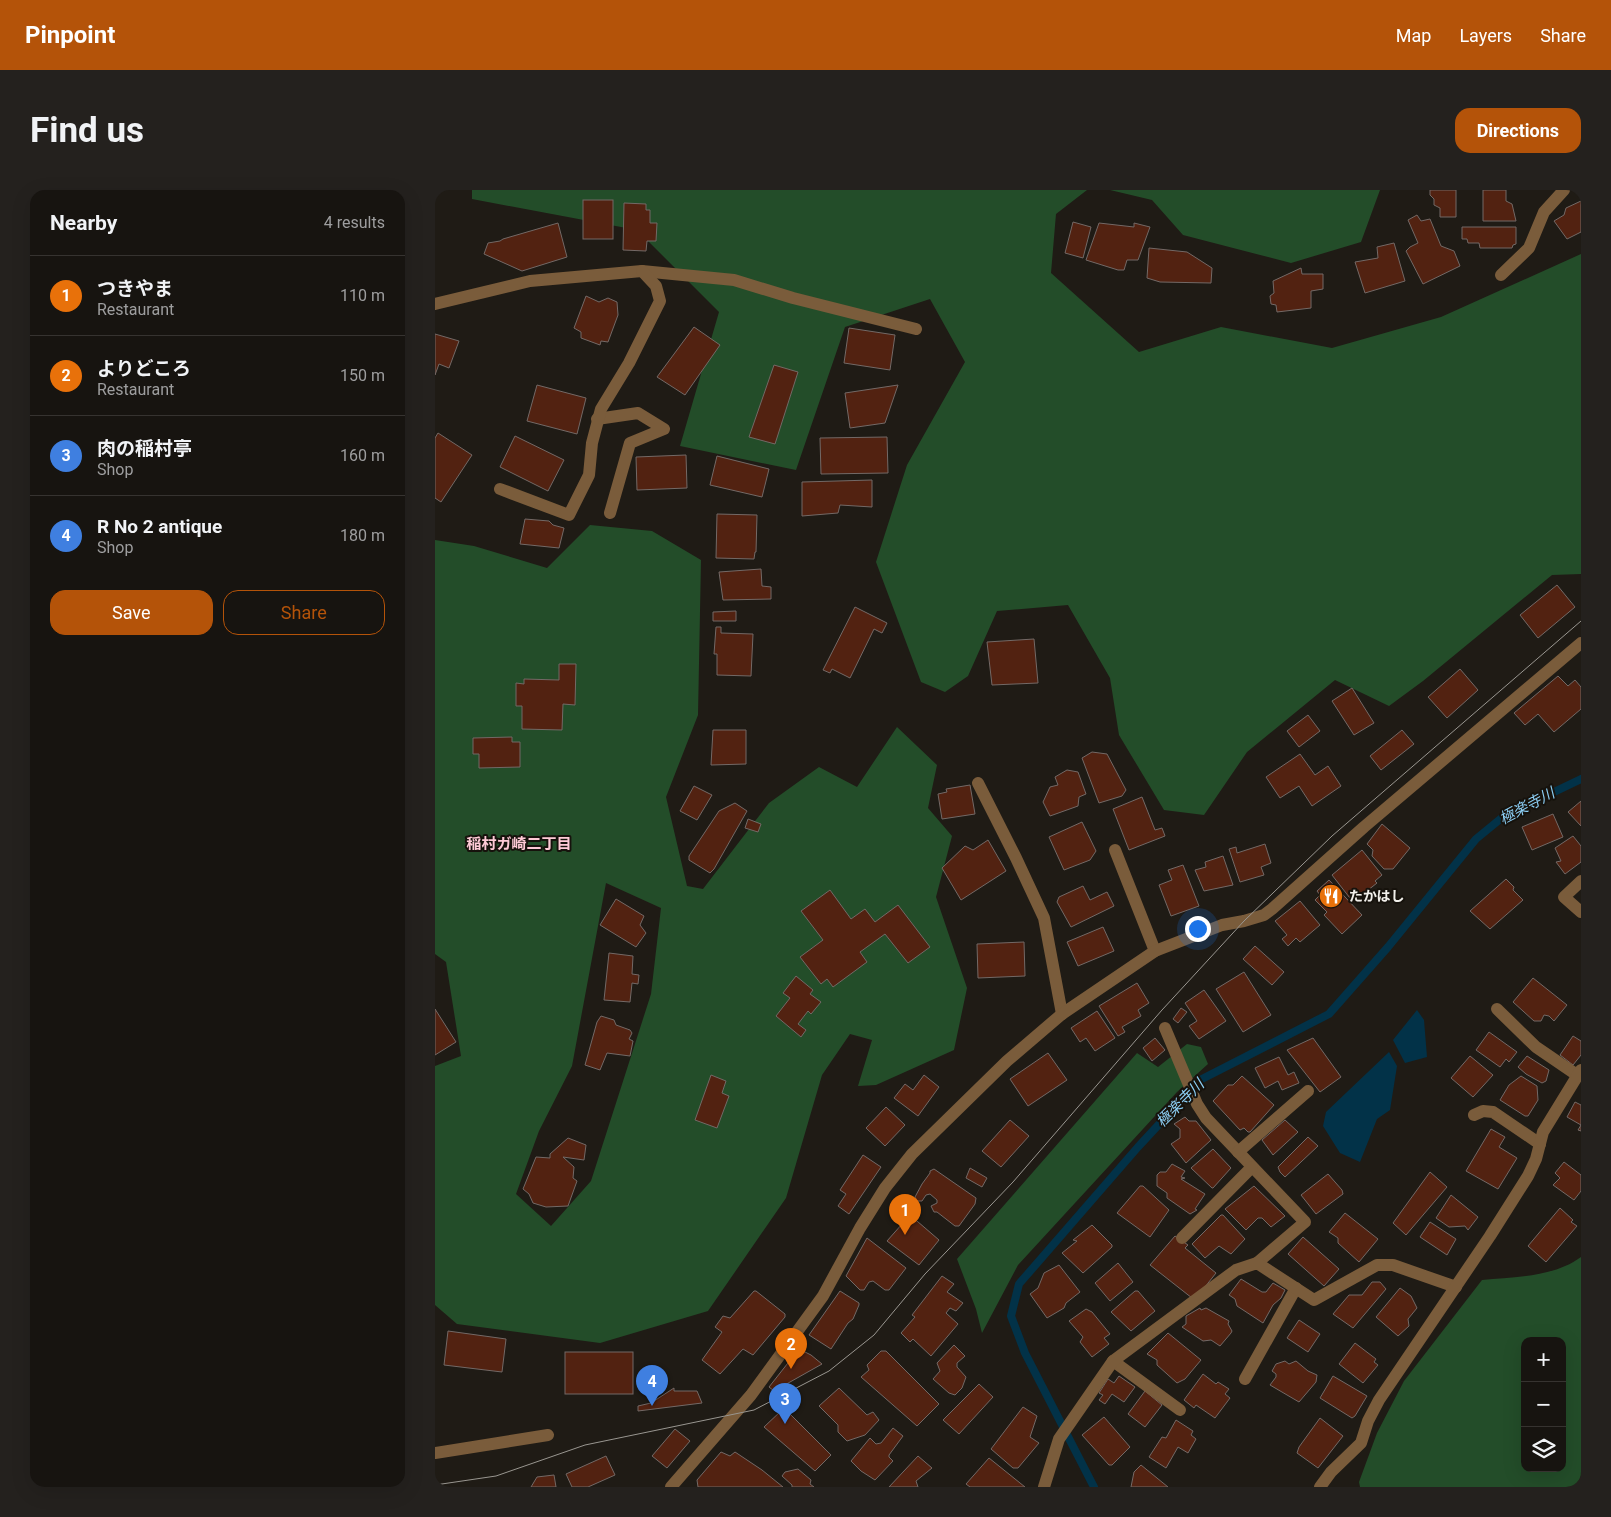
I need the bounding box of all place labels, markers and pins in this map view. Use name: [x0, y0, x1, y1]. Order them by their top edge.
restaurant icon: たかはし: [1318, 883, 1344, 909]
place label: たかはし: [1349, 888, 1404, 904]
pin: 1: [889, 1194, 921, 1235]
pin: 2: [775, 1328, 807, 1369]
pin: 4: [636, 1365, 668, 1406]
pin: 3: [769, 1383, 801, 1424]

